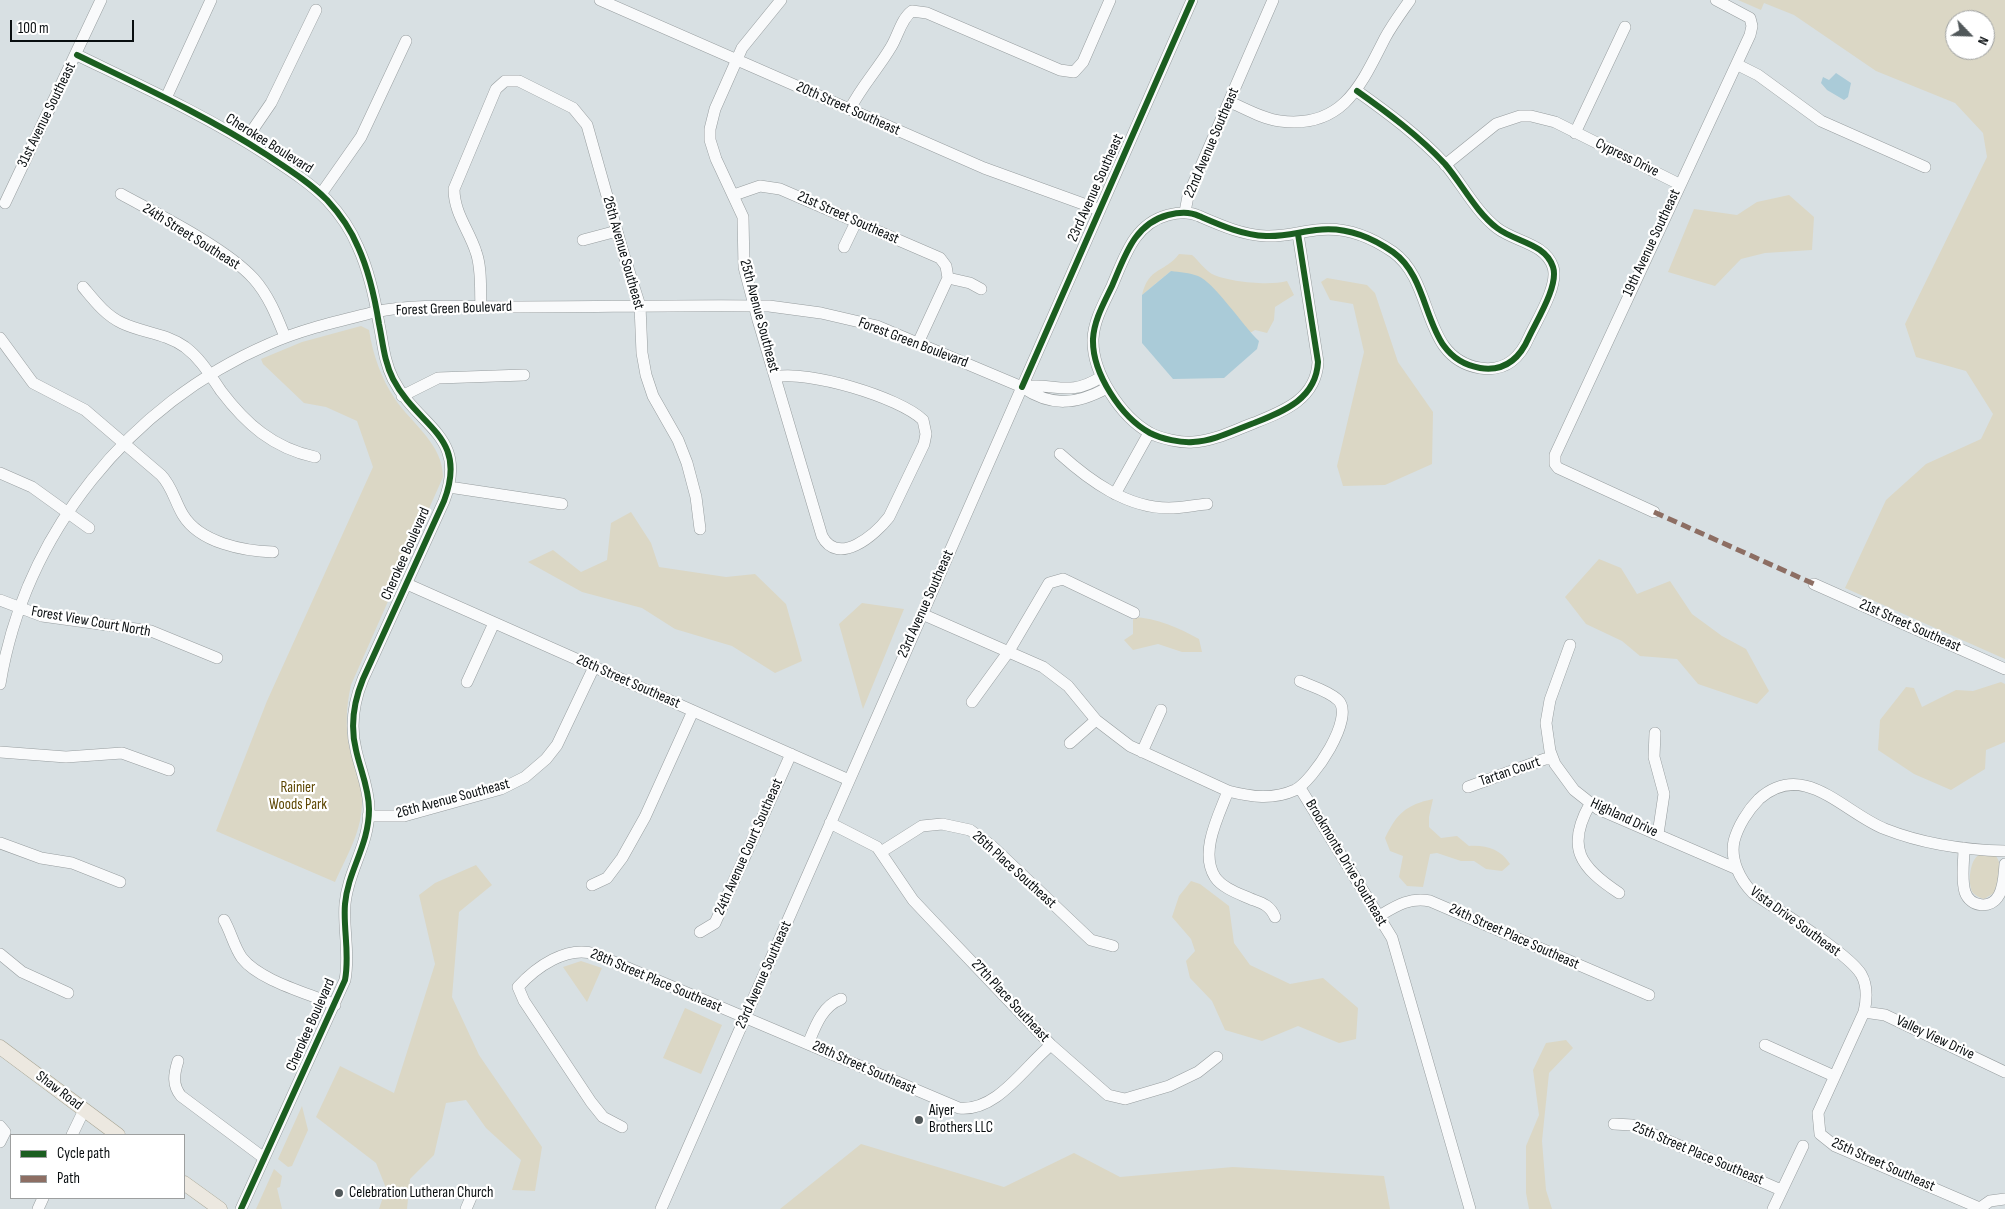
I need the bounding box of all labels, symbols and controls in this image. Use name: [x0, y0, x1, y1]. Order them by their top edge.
scale bar: [12, 10, 136, 42]
north arrow: [1945, 10, 1995, 60]
text: 100 m: [18, 19, 49, 38]
text: N: [1974, 34, 1993, 48]
street label: 31st Avenue Southeast: [14, 60, 80, 170]
street label: 20th Street Southeast: [793, 78, 903, 140]
street label: 22nd Avenue Southeast: [1181, 85, 1243, 201]
street label: Cherokee Boulevard: [222, 110, 316, 178]
street label: 23rd Avenue Southeast: [1064, 131, 1128, 245]
street label: Cypress Drive: [1592, 135, 1662, 181]
street label: 19th Avenue Southeast: [1619, 187, 1685, 299]
street label: 21st Street Southeast: [794, 188, 902, 248]
street label: 26th Avenue Southeast: [598, 194, 648, 312]
street label: 24th Street Southeast: [139, 200, 243, 274]
street label: 25th Avenue Southeast: [735, 257, 783, 375]
street label: Forest Green Boulevard: [396, 298, 512, 320]
street label: Forest Green Boulevard: [856, 314, 970, 372]
street label: Cherokee Boulevard: [378, 505, 434, 603]
street label: 23rd Avenue Southeast: [894, 547, 958, 661]
street label: 21st Street Southeast: [1856, 596, 1964, 656]
street label: Forest View Court North: [30, 603, 152, 641]
street label: 26th Street Southeast: [573, 651, 683, 713]
street label: Tartan Court: [1477, 753, 1543, 791]
street label: 26th Avenue Southeast: [394, 775, 512, 823]
street label: 24th Avenue Court Southeast: [711, 776, 787, 918]
park label: Rainier Woods Park: [269, 779, 327, 814]
street label: Highland Drive: [1587, 794, 1661, 842]
street label: Brookmonte Drive Southeast: [1301, 796, 1391, 930]
street label: 26th Place Southeast: [968, 827, 1060, 913]
street label: Vista Drive Southeast: [1746, 883, 1844, 961]
street label: 24th Street Place Southeast: [1446, 900, 1582, 974]
street label: 23rd Avenue Southeast: [732, 918, 796, 1032]
street label: 28th Street Place Southeast: [588, 945, 724, 1017]
street label: 27th Place Southeast: [967, 956, 1053, 1046]
street label: Cherokee Boulevard: [283, 976, 339, 1074]
street label: Valley View Drive: [1893, 1012, 1977, 1064]
street label: 28th Street Southeast: [809, 1037, 919, 1099]
street label: Shaw Road: [32, 1067, 86, 1115]
place label: Aiyer Brothers LLC: [929, 1102, 993, 1137]
marker: Aiyer Brothers LLC: [913, 1114, 925, 1126]
street label: 25th Street Place Southeast: [1630, 1118, 1766, 1190]
legend: [10, 1134, 185, 1199]
street label: 25th Street Southeast: [1829, 1134, 1937, 1196]
text: Cycle path: [57, 1144, 110, 1163]
text: Path: [57, 1169, 80, 1188]
place label: Celebration Lutheran Church: [349, 1184, 493, 1202]
marker: Celebration Lutheran Church: [333, 1187, 345, 1199]

